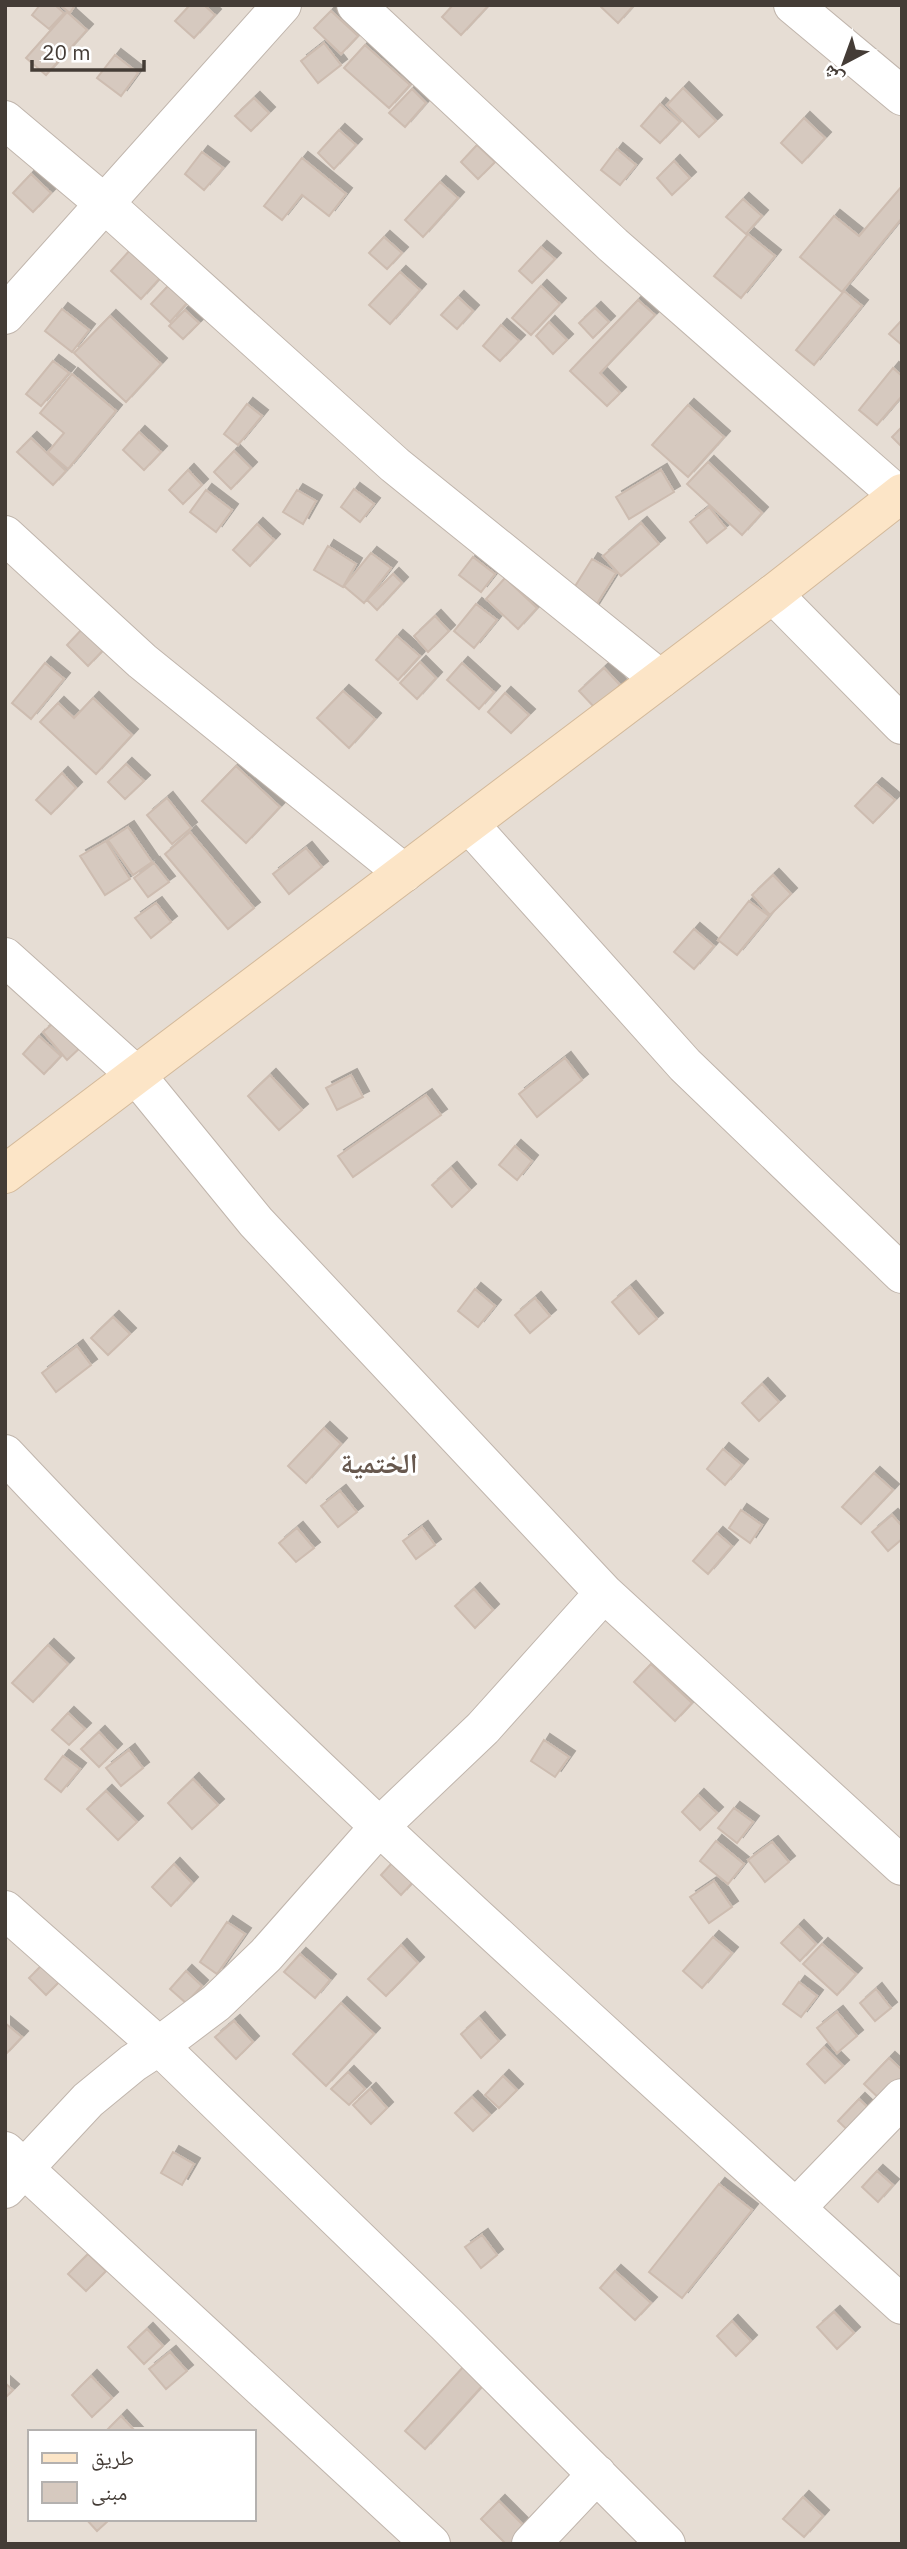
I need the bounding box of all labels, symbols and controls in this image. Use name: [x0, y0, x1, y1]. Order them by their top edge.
scale bar: [32, 28, 144, 72]
north arrow: [809, 28, 879, 98]
text: 20 m: [42, 38, 91, 66]
text: ش: [817, 60, 848, 92]
district label: الختمية: [340, 1444, 418, 1481]
legend: [28, 2430, 256, 2521]
text: طريق: [91, 2443, 134, 2471]
text: مبنى: [91, 2478, 127, 2506]

